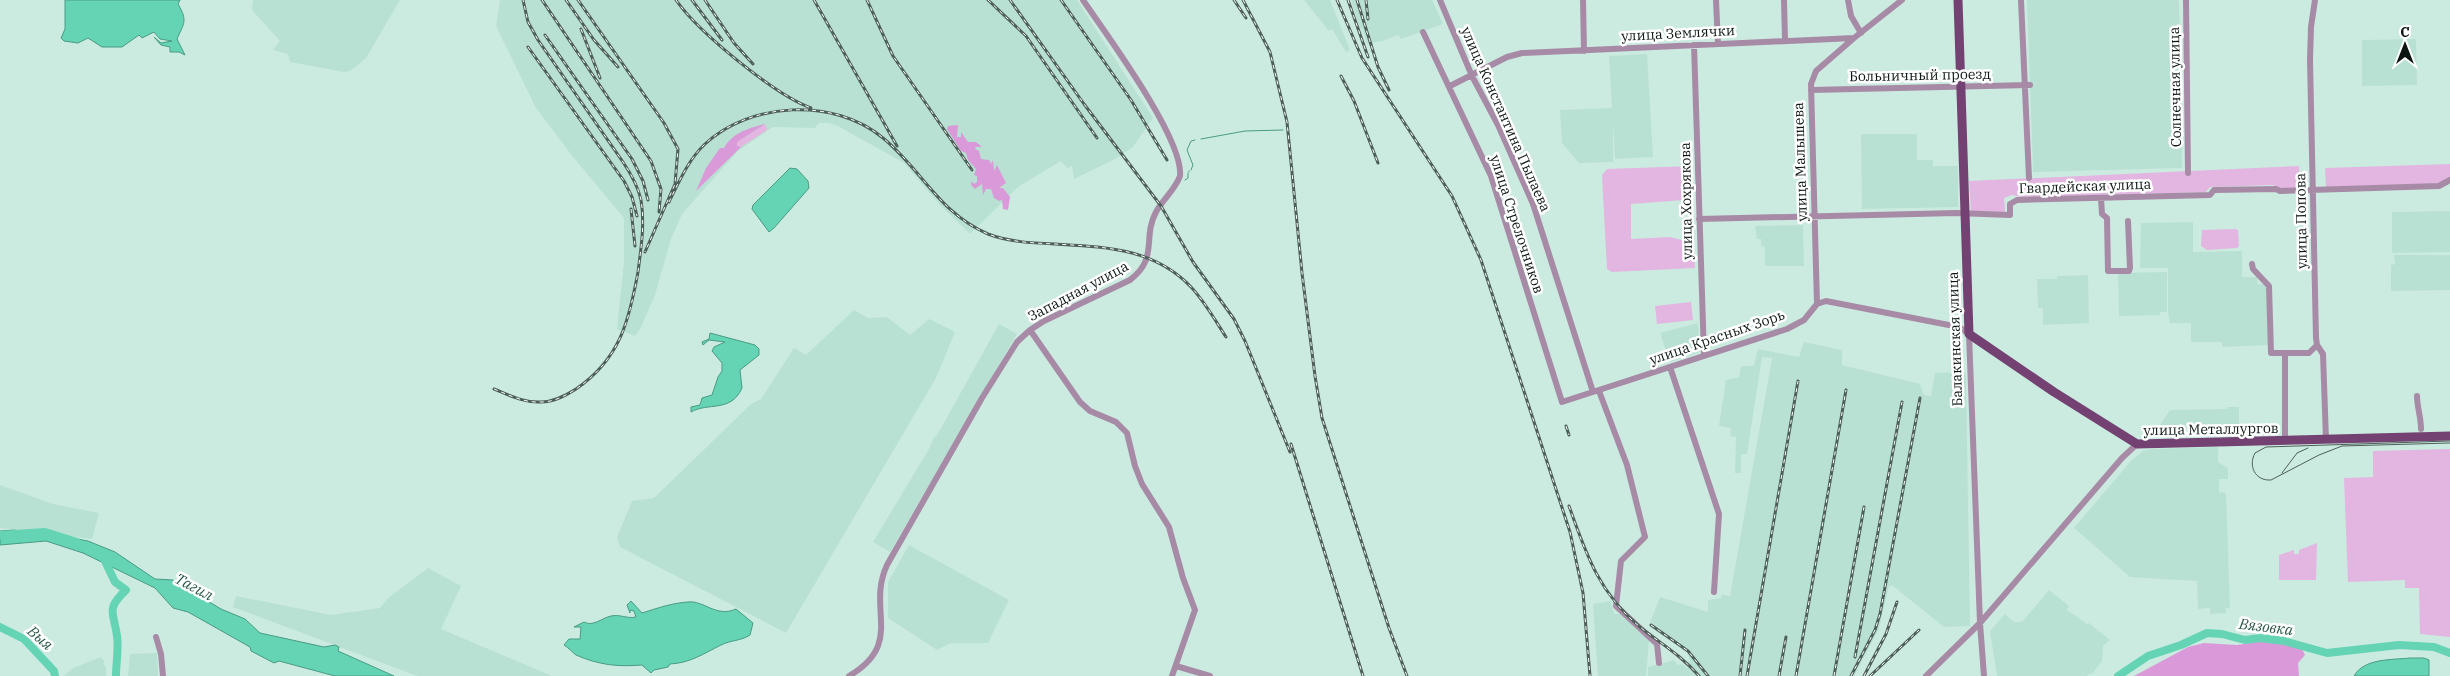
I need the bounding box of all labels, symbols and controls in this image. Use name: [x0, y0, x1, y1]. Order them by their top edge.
north arrow: [2380, 20, 2430, 70]
street label: улица Землячки: [1621, 21, 1735, 45]
text: С: [2400, 23, 2410, 41]
street label: улица Константина Пылаева: [1457, 24, 1555, 215]
street label: Солнечная улица: [2165, 26, 2185, 147]
street label: Больничный проезд: [1849, 65, 1991, 85]
street label: улица Малышева: [1789, 102, 1811, 222]
street label: улица Хохрякова: [1676, 142, 1696, 260]
street label: улица Стрелочников: [1486, 153, 1548, 296]
street label: улица Попова: [2291, 172, 2311, 269]
street label: Гвардейская улица: [2019, 175, 2152, 197]
street label: Западная улица: [1025, 257, 1132, 325]
street label: Балакинская улица: [1944, 271, 1966, 407]
street label: улица Красных Зорь: [1647, 305, 1787, 369]
street label: улица Металлургов: [2143, 419, 2279, 439]
water label: Тагил: [172, 569, 217, 605]
water label: Вязовка: [2237, 614, 2295, 639]
water label: Выя: [23, 621, 57, 654]

